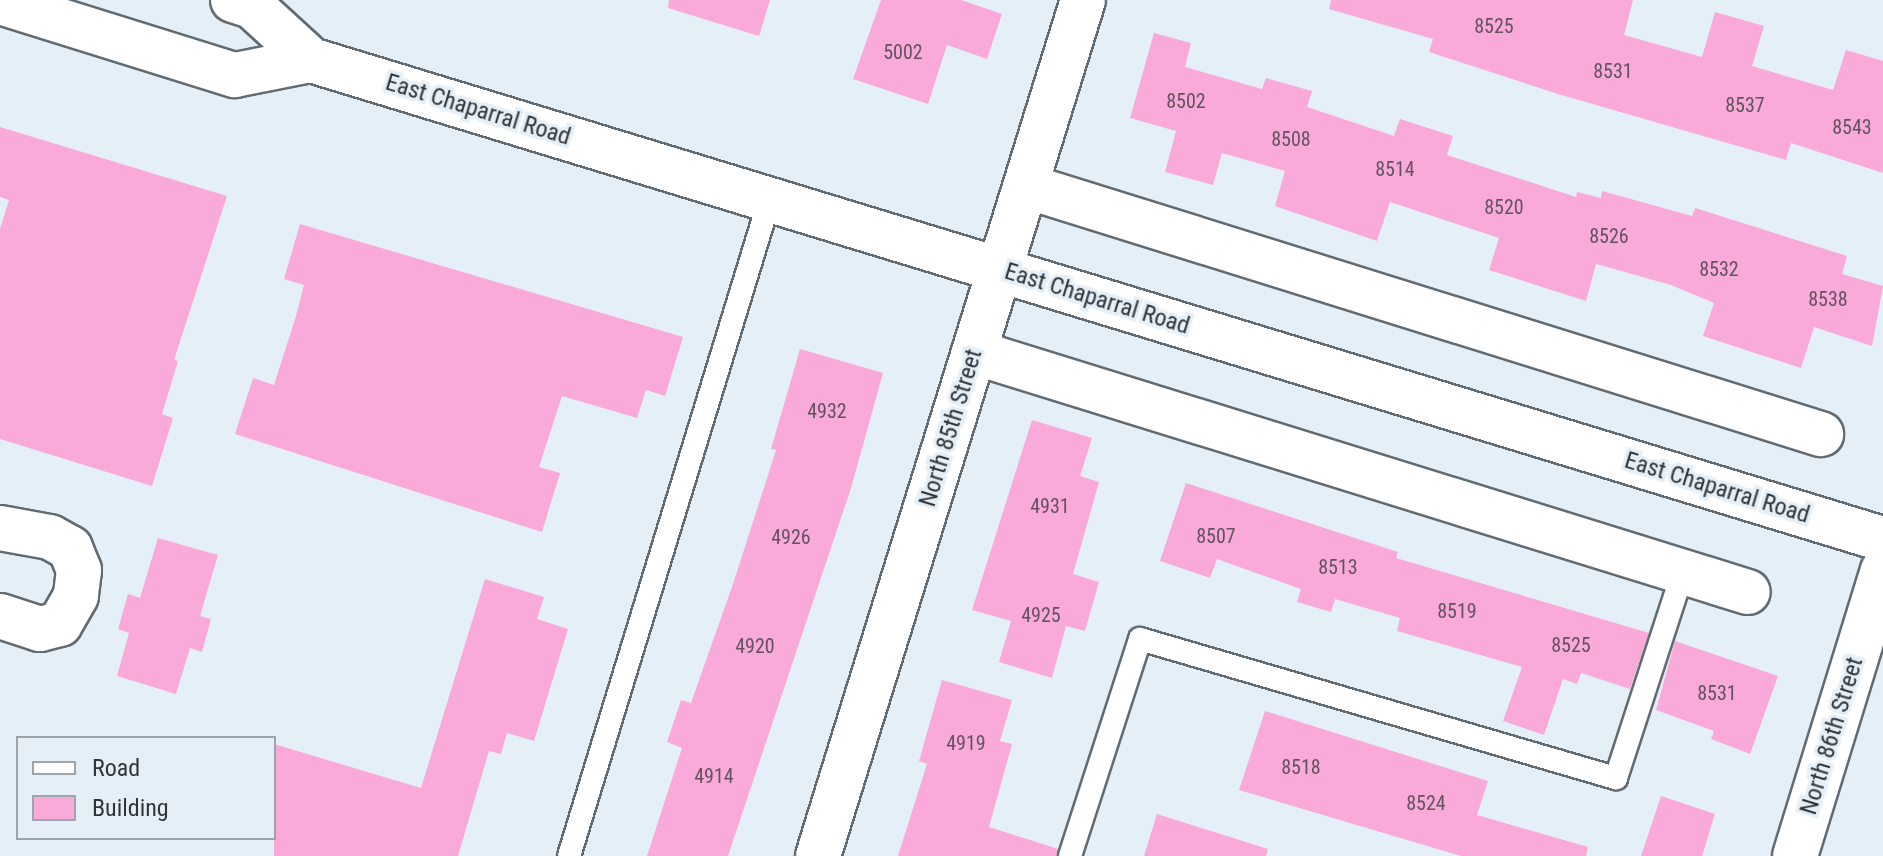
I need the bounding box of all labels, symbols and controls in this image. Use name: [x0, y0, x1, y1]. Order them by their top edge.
house number: 8525: [1474, 14, 1514, 38]
house number: 5002: [883, 40, 923, 64]
house number: 8531: [1593, 59, 1633, 83]
street label: East Chaparral Road: [382, 68, 574, 152]
house number: 8502: [1166, 89, 1206, 113]
house number: 8537: [1725, 93, 1765, 117]
house number: 8543: [1832, 115, 1872, 139]
house number: 8508: [1271, 127, 1311, 151]
house number: 8514: [1375, 157, 1415, 181]
house number: 8520: [1484, 195, 1524, 219]
house number: 8526: [1589, 224, 1629, 248]
street label: East Chaparral Road: [1001, 257, 1193, 341]
house number: 8532: [1699, 257, 1739, 281]
house number: 8538: [1808, 287, 1848, 311]
street label: North 85th Street: [913, 346, 989, 510]
house number: 4932: [807, 399, 847, 423]
street label: East Chaparral Road: [1621, 446, 1813, 530]
house number: 4931: [1030, 494, 1070, 518]
house number: 8507: [1196, 524, 1236, 548]
house number: 4926: [771, 525, 811, 549]
house number: 8513: [1318, 555, 1358, 579]
house number: 8519: [1437, 599, 1477, 623]
house number: 4925: [1021, 603, 1061, 627]
house number: 8525: [1551, 633, 1591, 657]
house number: 4920: [735, 634, 775, 658]
street label: North 86th Street: [1794, 654, 1870, 818]
house number: 8531: [1697, 681, 1737, 705]
house number: 4919: [946, 731, 986, 755]
legend: [16, 736, 276, 840]
text: Road: [92, 754, 140, 782]
house number: 8518: [1281, 755, 1321, 779]
house number: 4914: [694, 764, 734, 788]
house number: 8524: [1406, 791, 1446, 815]
text: Building: [92, 794, 169, 822]

